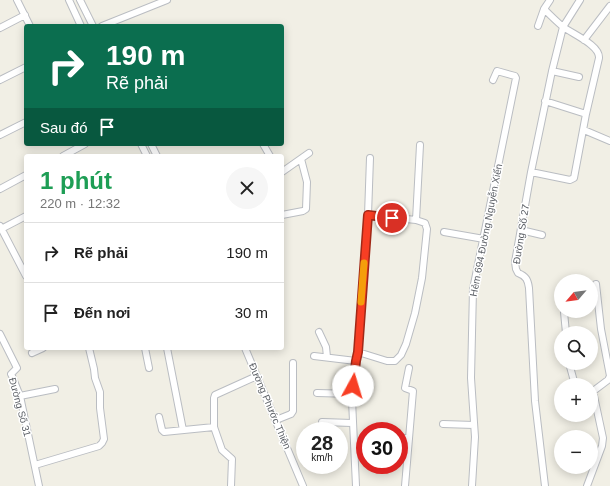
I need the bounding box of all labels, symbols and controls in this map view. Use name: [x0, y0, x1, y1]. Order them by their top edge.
icon: right: [40, 40, 92, 92]
text: 190 m: [106, 40, 185, 71]
text: Rẽ phải: [106, 73, 168, 93]
icon: arrive: [96, 116, 118, 138]
text: Sau đó: [40, 119, 88, 136]
street label: Hẻm 694 Đường Nguyễn Xiển: [467, 162, 504, 297]
text: 1 phút: [40, 167, 112, 194]
button: close: [226, 167, 268, 209]
text: 220 m · 12:32: [40, 196, 120, 211]
pin: [375, 201, 409, 235]
street label: Đường Số 27: [511, 203, 531, 265]
icon: arrive: [381, 207, 403, 229]
icon: right: [40, 242, 62, 264]
text: Rẽ phải: [74, 244, 128, 261]
text: 190 m: [226, 244, 268, 261]
north arrow: [554, 274, 598, 318]
map controls: [554, 274, 598, 474]
icon: arrive: [40, 302, 62, 324]
text: Đến nơi: [74, 304, 131, 321]
text: 30 m: [235, 304, 268, 321]
button: search: [554, 326, 598, 370]
street label: Đường Phước Thiện: [247, 361, 293, 451]
position arrow: [332, 365, 374, 407]
street label: Đường Số 31: [7, 376, 33, 438]
button: +: [554, 378, 598, 422]
speed limit sign: 30: [356, 422, 408, 474]
button: −: [554, 430, 598, 474]
text: 28: [311, 432, 333, 454]
text: km/h: [311, 452, 333, 463]

